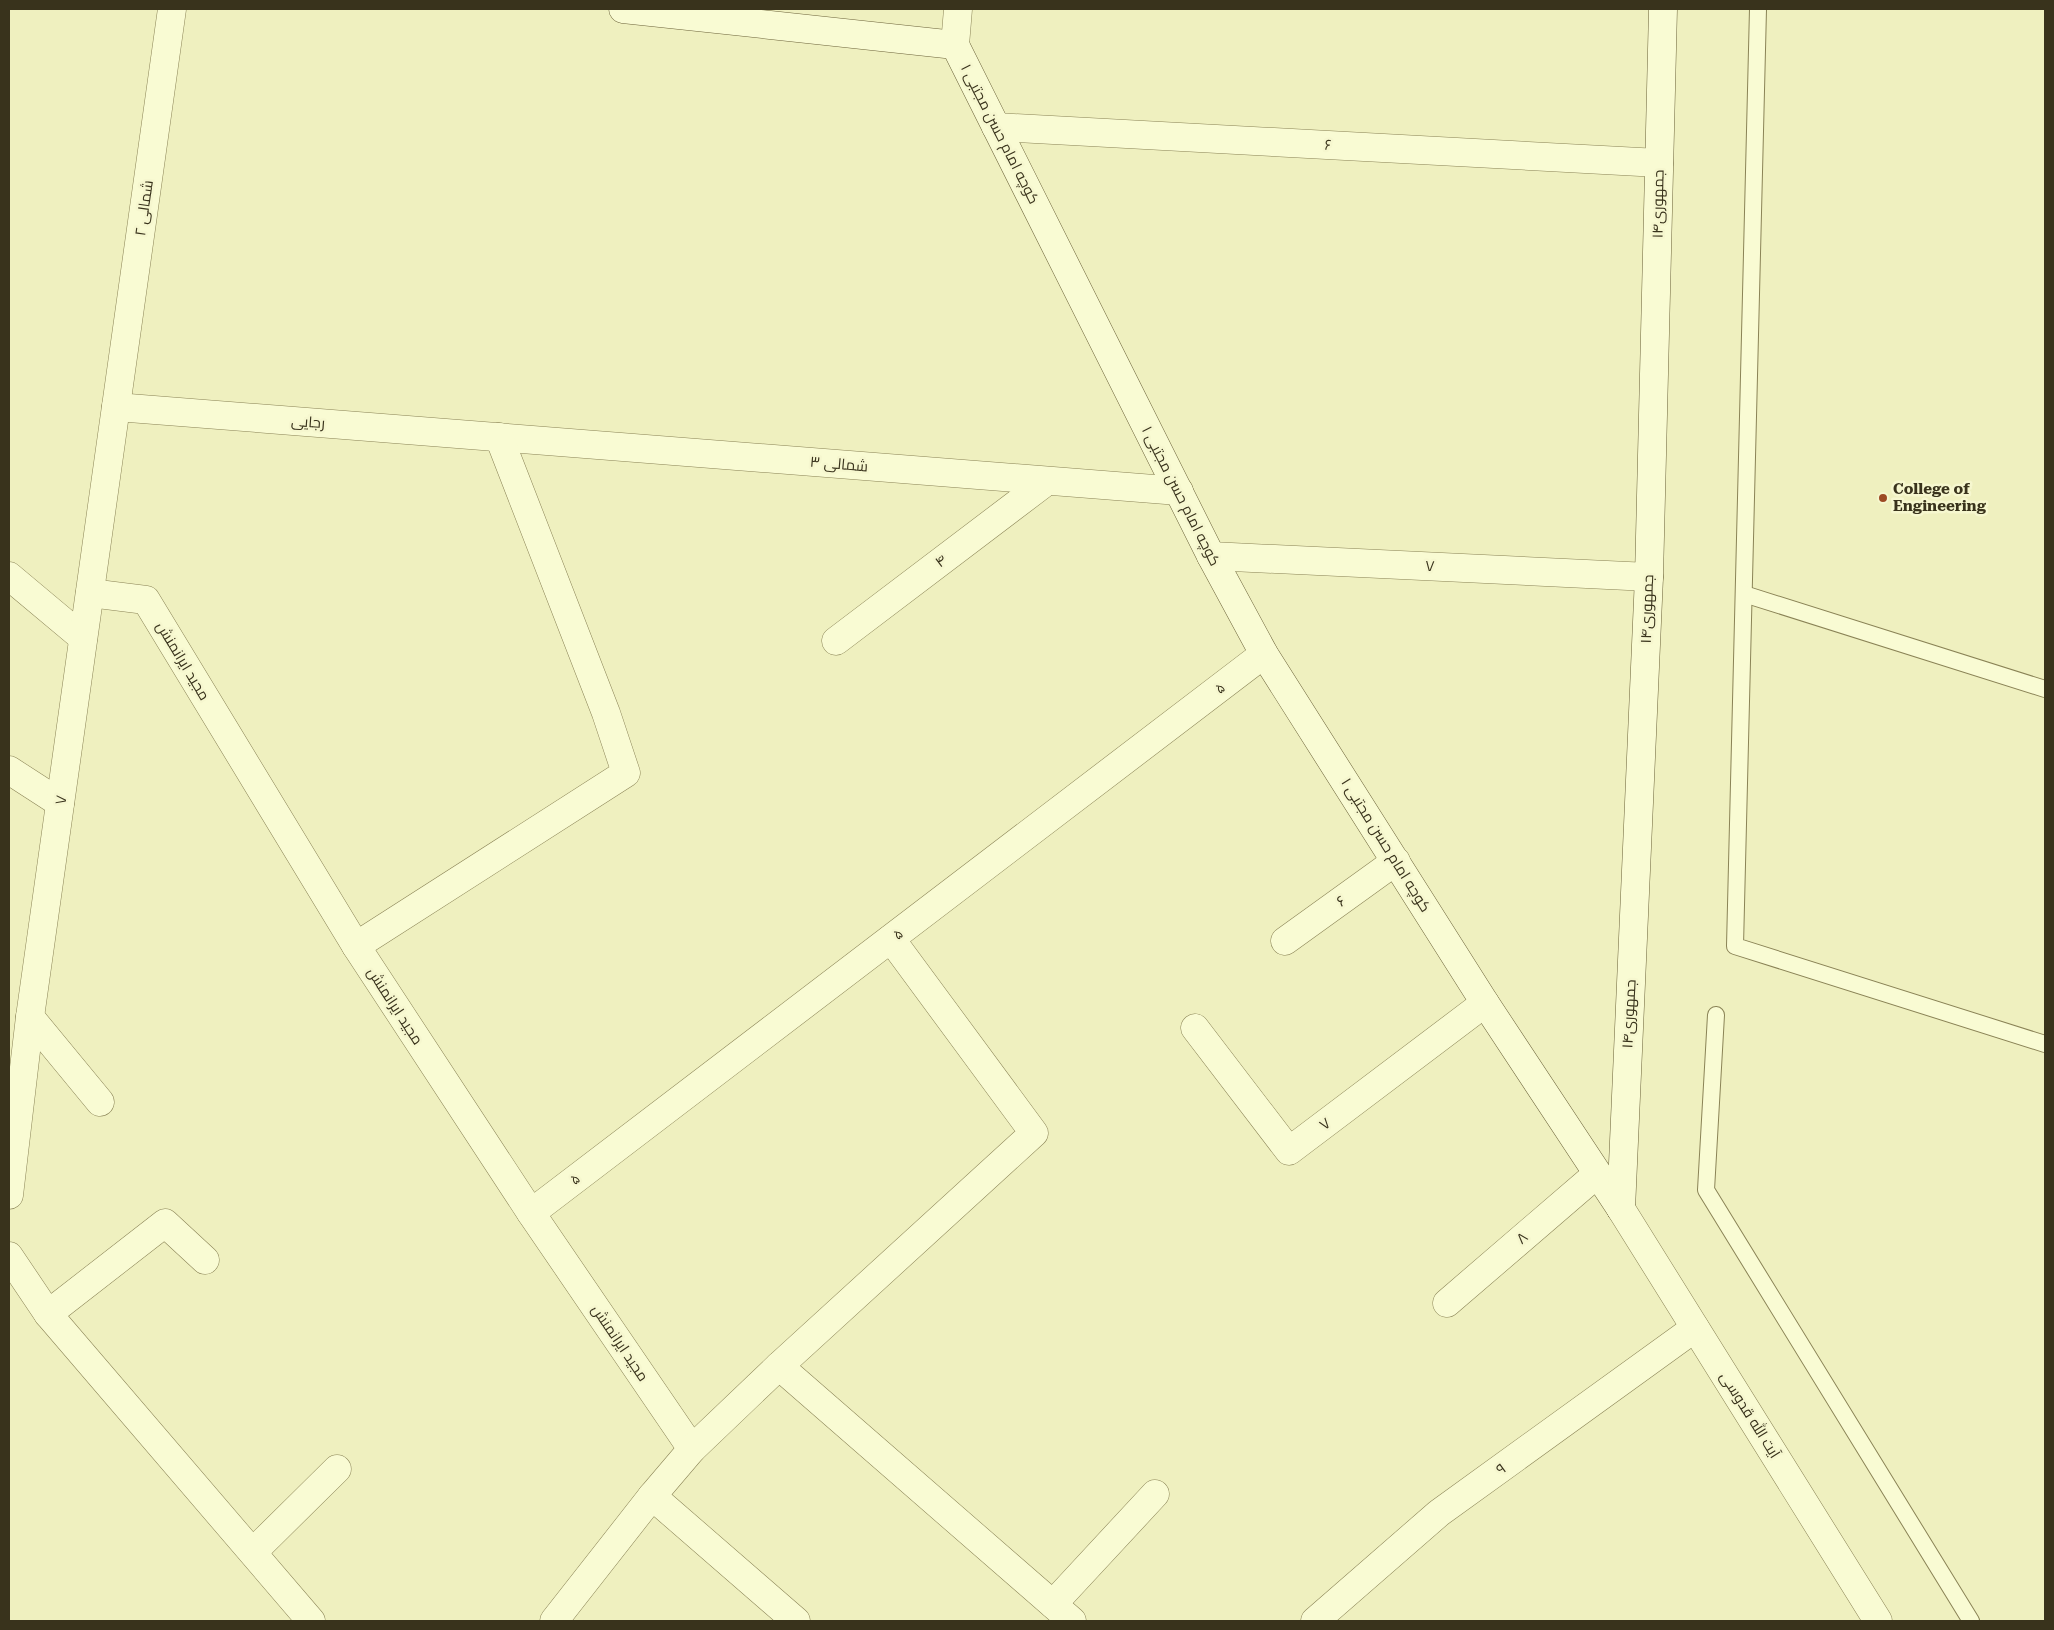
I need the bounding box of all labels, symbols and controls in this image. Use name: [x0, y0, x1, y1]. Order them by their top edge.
street label: کوچه امام حسن مجتبی ۱: [956, 61, 1043, 207]
street label: ۶: [1324, 136, 1332, 154]
street label: جمهوری۱۴: [1648, 169, 1669, 239]
street label: ۲ شمالی: [131, 179, 158, 237]
street label: رجایی: [290, 412, 326, 433]
street label: کوچه امام حسن مجتبی ۱: [1137, 423, 1224, 569]
street label: ۳ شمالی: [809, 452, 869, 477]
place label: College of Engineering: [1893, 480, 1987, 515]
marker: College of Engineering: [1877, 492, 1889, 504]
street label: ۴: [932, 551, 950, 571]
street label: ۷: [1425, 557, 1435, 575]
street label: جمهوری۱۴: [1637, 574, 1658, 644]
street label: مجید ایرانمنش: [152, 618, 214, 704]
street label: ۵: [1211, 678, 1229, 698]
street label: کوچه امام حسن مجتبی ۱: [1337, 775, 1435, 916]
street label: ۷: [51, 794, 71, 806]
street label: ۶: [1333, 892, 1349, 910]
street label: ۵: [889, 924, 907, 944]
street label: مجید ایرانمنش: [362, 964, 427, 1049]
street label: جمهوری۱۴: [1618, 979, 1641, 1049]
street label: ۷: [1316, 1114, 1334, 1134]
street label: ۵: [566, 1169, 584, 1189]
street label: ۸: [1513, 1228, 1531, 1248]
street label: مجید ایرانمنش: [587, 1301, 652, 1385]
street label: آیت الله قدوسی: [1715, 1368, 1785, 1462]
street label: ۹: [1493, 1459, 1509, 1479]

